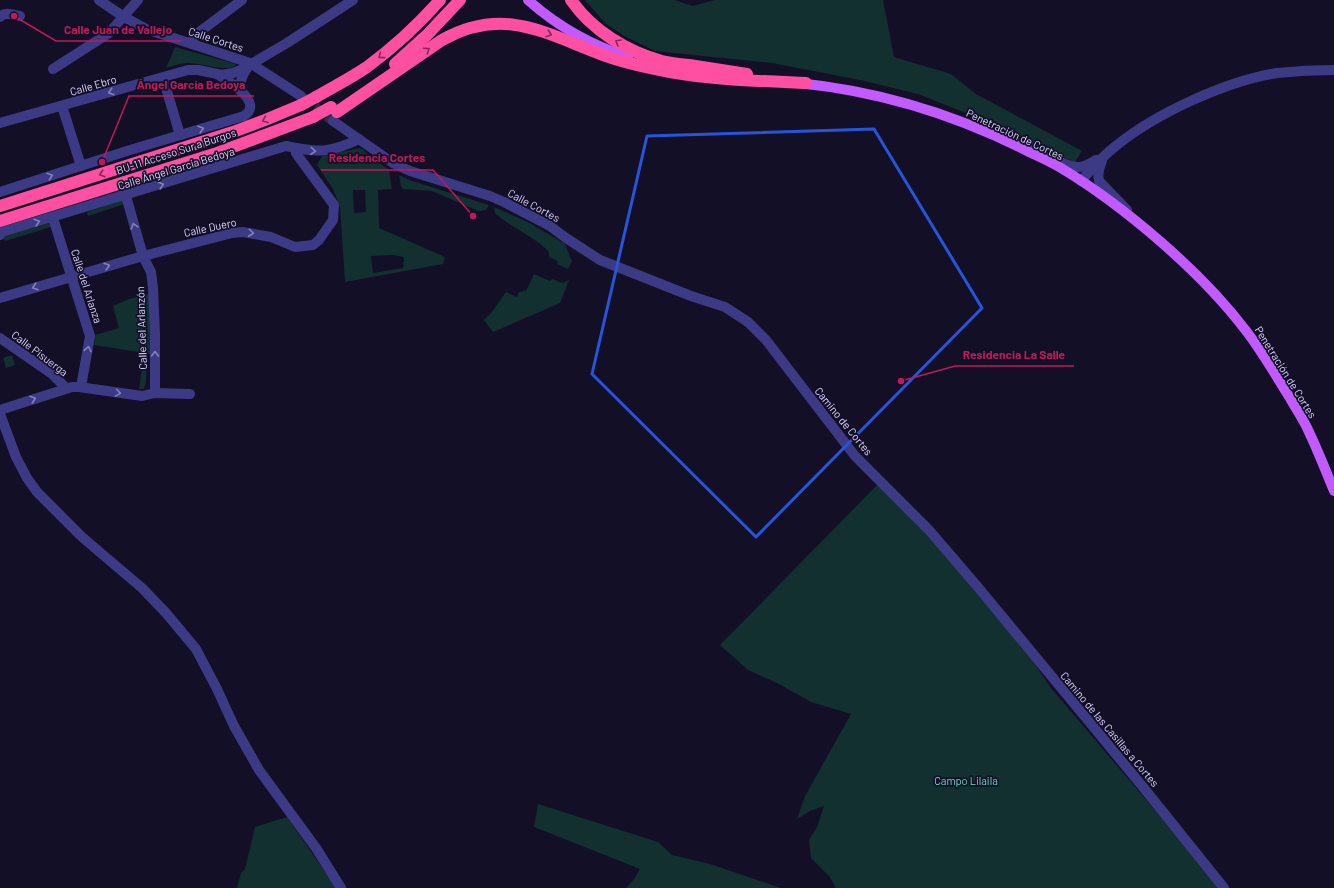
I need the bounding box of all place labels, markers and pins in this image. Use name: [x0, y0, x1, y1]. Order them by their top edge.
callout: Calle Juan de Vallejo: [56, 17, 181, 41]
callout: Ángel García Bedoya: [129, 72, 254, 96]
callout: Residencia Cortes: [321, 146, 433, 170]
callout: Residencia La Salle: [955, 342, 1074, 366]

